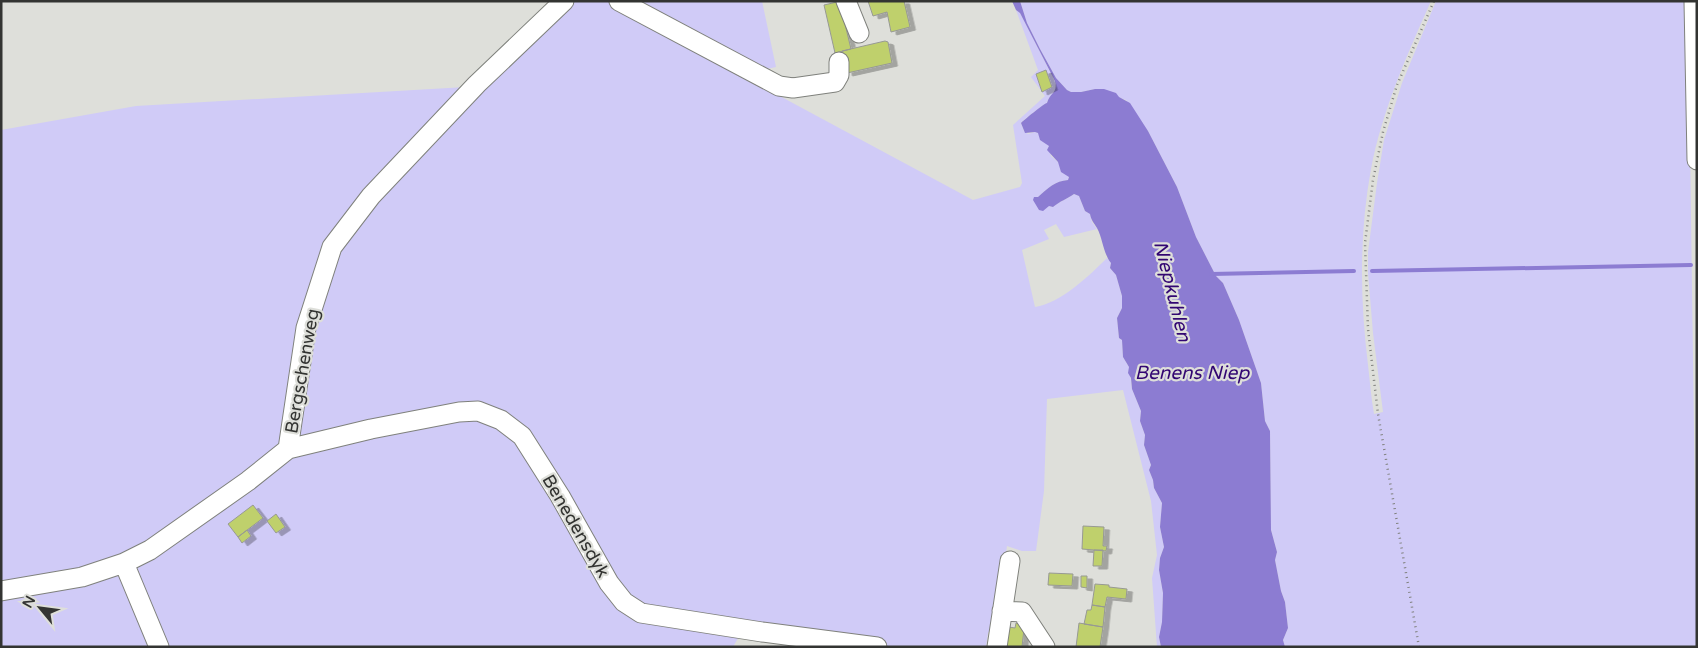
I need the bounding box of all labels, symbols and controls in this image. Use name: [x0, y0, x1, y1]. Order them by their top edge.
water label: Niepkuhlen: [1149, 239, 1195, 344]
street label: Bergschenweg: [280, 307, 324, 435]
water label: Benens Niep: [1135, 362, 1250, 384]
street label: Benedensdyk: [538, 470, 615, 582]
north arrow: [15, 583, 65, 633]
text: N: [19, 593, 39, 611]

